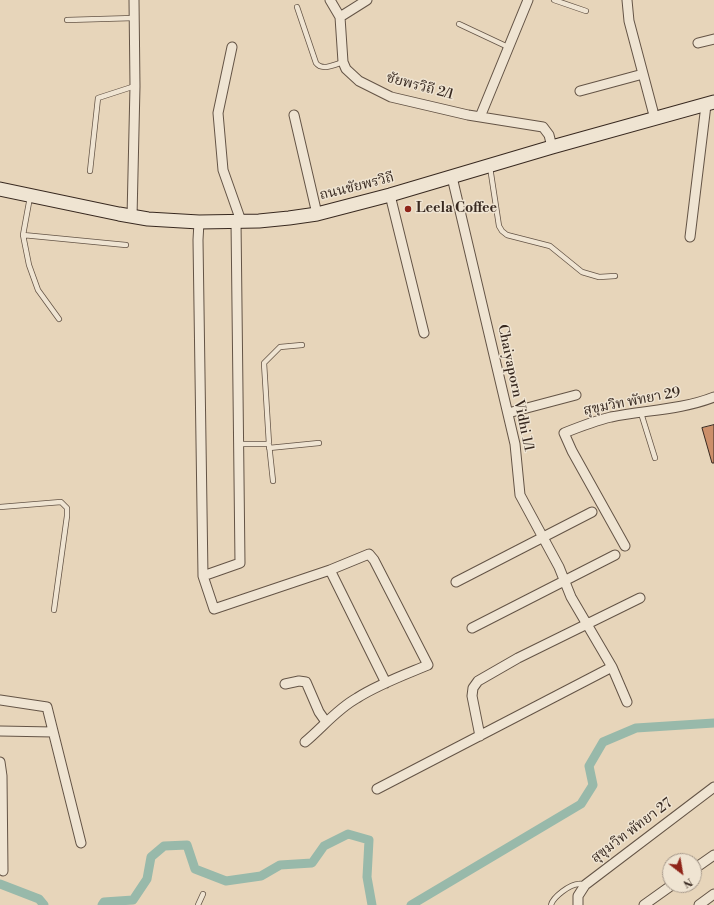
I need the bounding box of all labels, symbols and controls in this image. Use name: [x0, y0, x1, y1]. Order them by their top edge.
street label: ชัยพรวิถี 2/1: [385, 70, 455, 104]
street label: ถนนชัยพรวิถี: [318, 170, 396, 204]
place label: Leela Coffee: [416, 201, 497, 217]
marker: Leela Coffee: [403, 204, 413, 214]
street label: Chaiyaporn Vidhi 1/1: [493, 323, 537, 453]
street label: สุขุมวิท พัทยา 29: [582, 384, 682, 420]
street label: สุขุมวิท พัทยา 27: [588, 795, 676, 867]
north arrow: [662, 853, 702, 893]
text: N: [680, 874, 695, 891]

